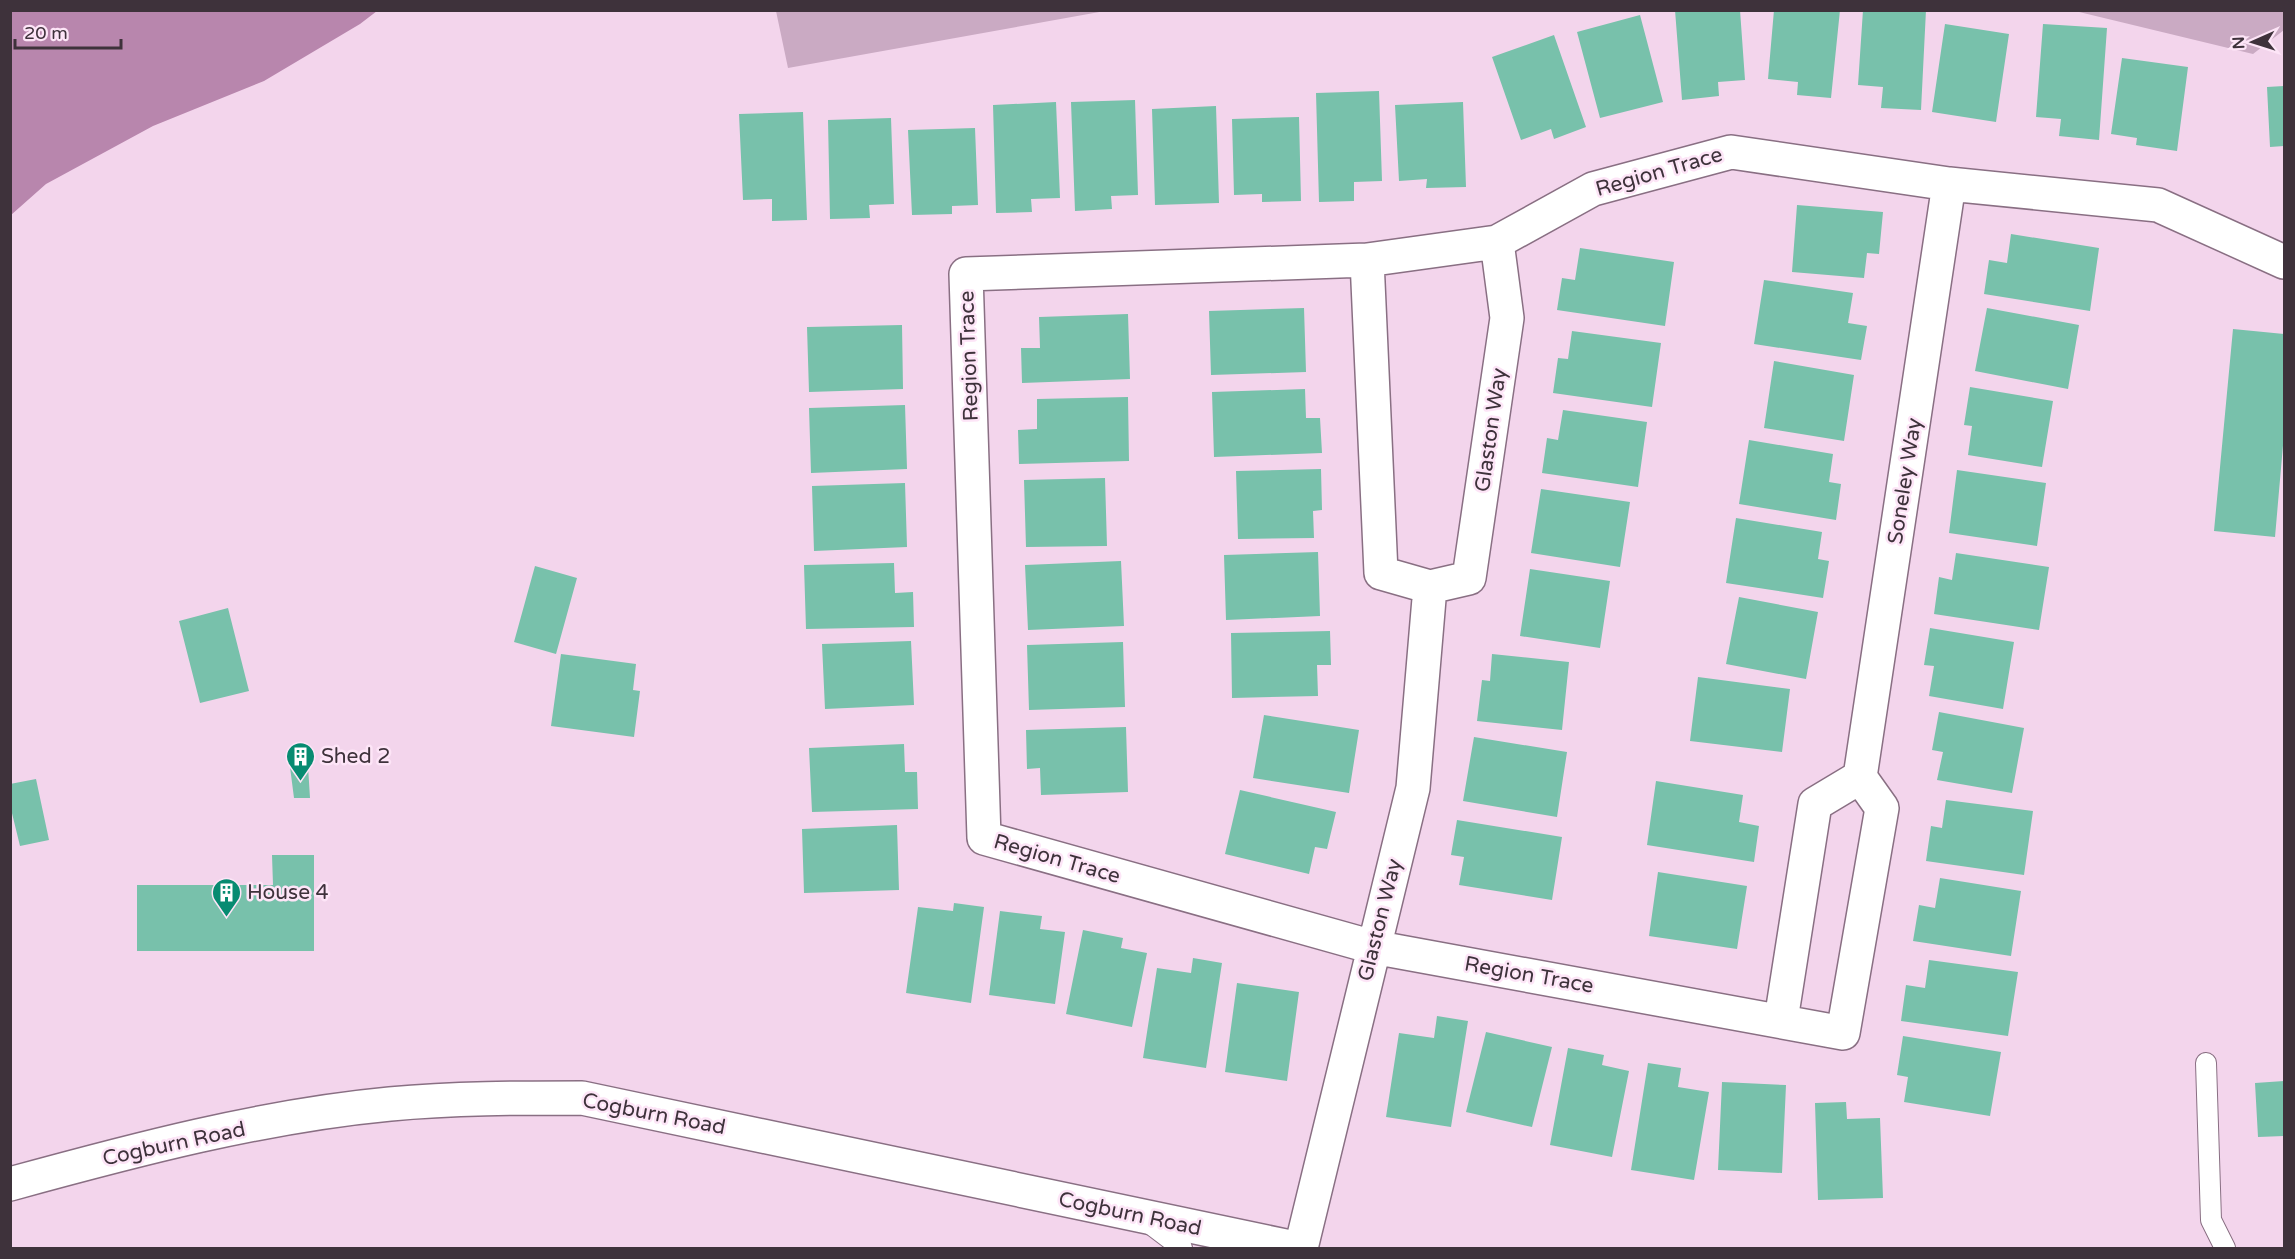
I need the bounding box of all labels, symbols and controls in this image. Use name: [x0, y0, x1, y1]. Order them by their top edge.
scale bar: [15, 12, 122, 50]
north arrow: [2223, 12, 2283, 72]
text: 20 m: [24, 22, 68, 44]
text: N: [2229, 36, 2249, 50]
street label: Region Trace: [1593, 142, 1725, 202]
street label: Region Trace: [954, 290, 984, 422]
street label: Glaston Way: [1470, 366, 1512, 494]
street label: Soneley Way: [1883, 416, 1927, 546]
building icon: Shed 2: [284, 740, 316, 782]
place label: Shed 2: [321, 744, 390, 769]
street label: Region Trace: [991, 829, 1123, 889]
street label: Glaston Way: [1353, 856, 1407, 984]
building icon: House 4: [210, 876, 242, 918]
place label: House 4: [247, 880, 329, 905]
street label: Region Trace: [1462, 951, 1596, 999]
street label: Cogburn Road: [580, 1088, 728, 1140]
street label: Cogburn Road: [100, 1117, 248, 1171]
street label: Cogburn Road: [1056, 1187, 1204, 1241]

